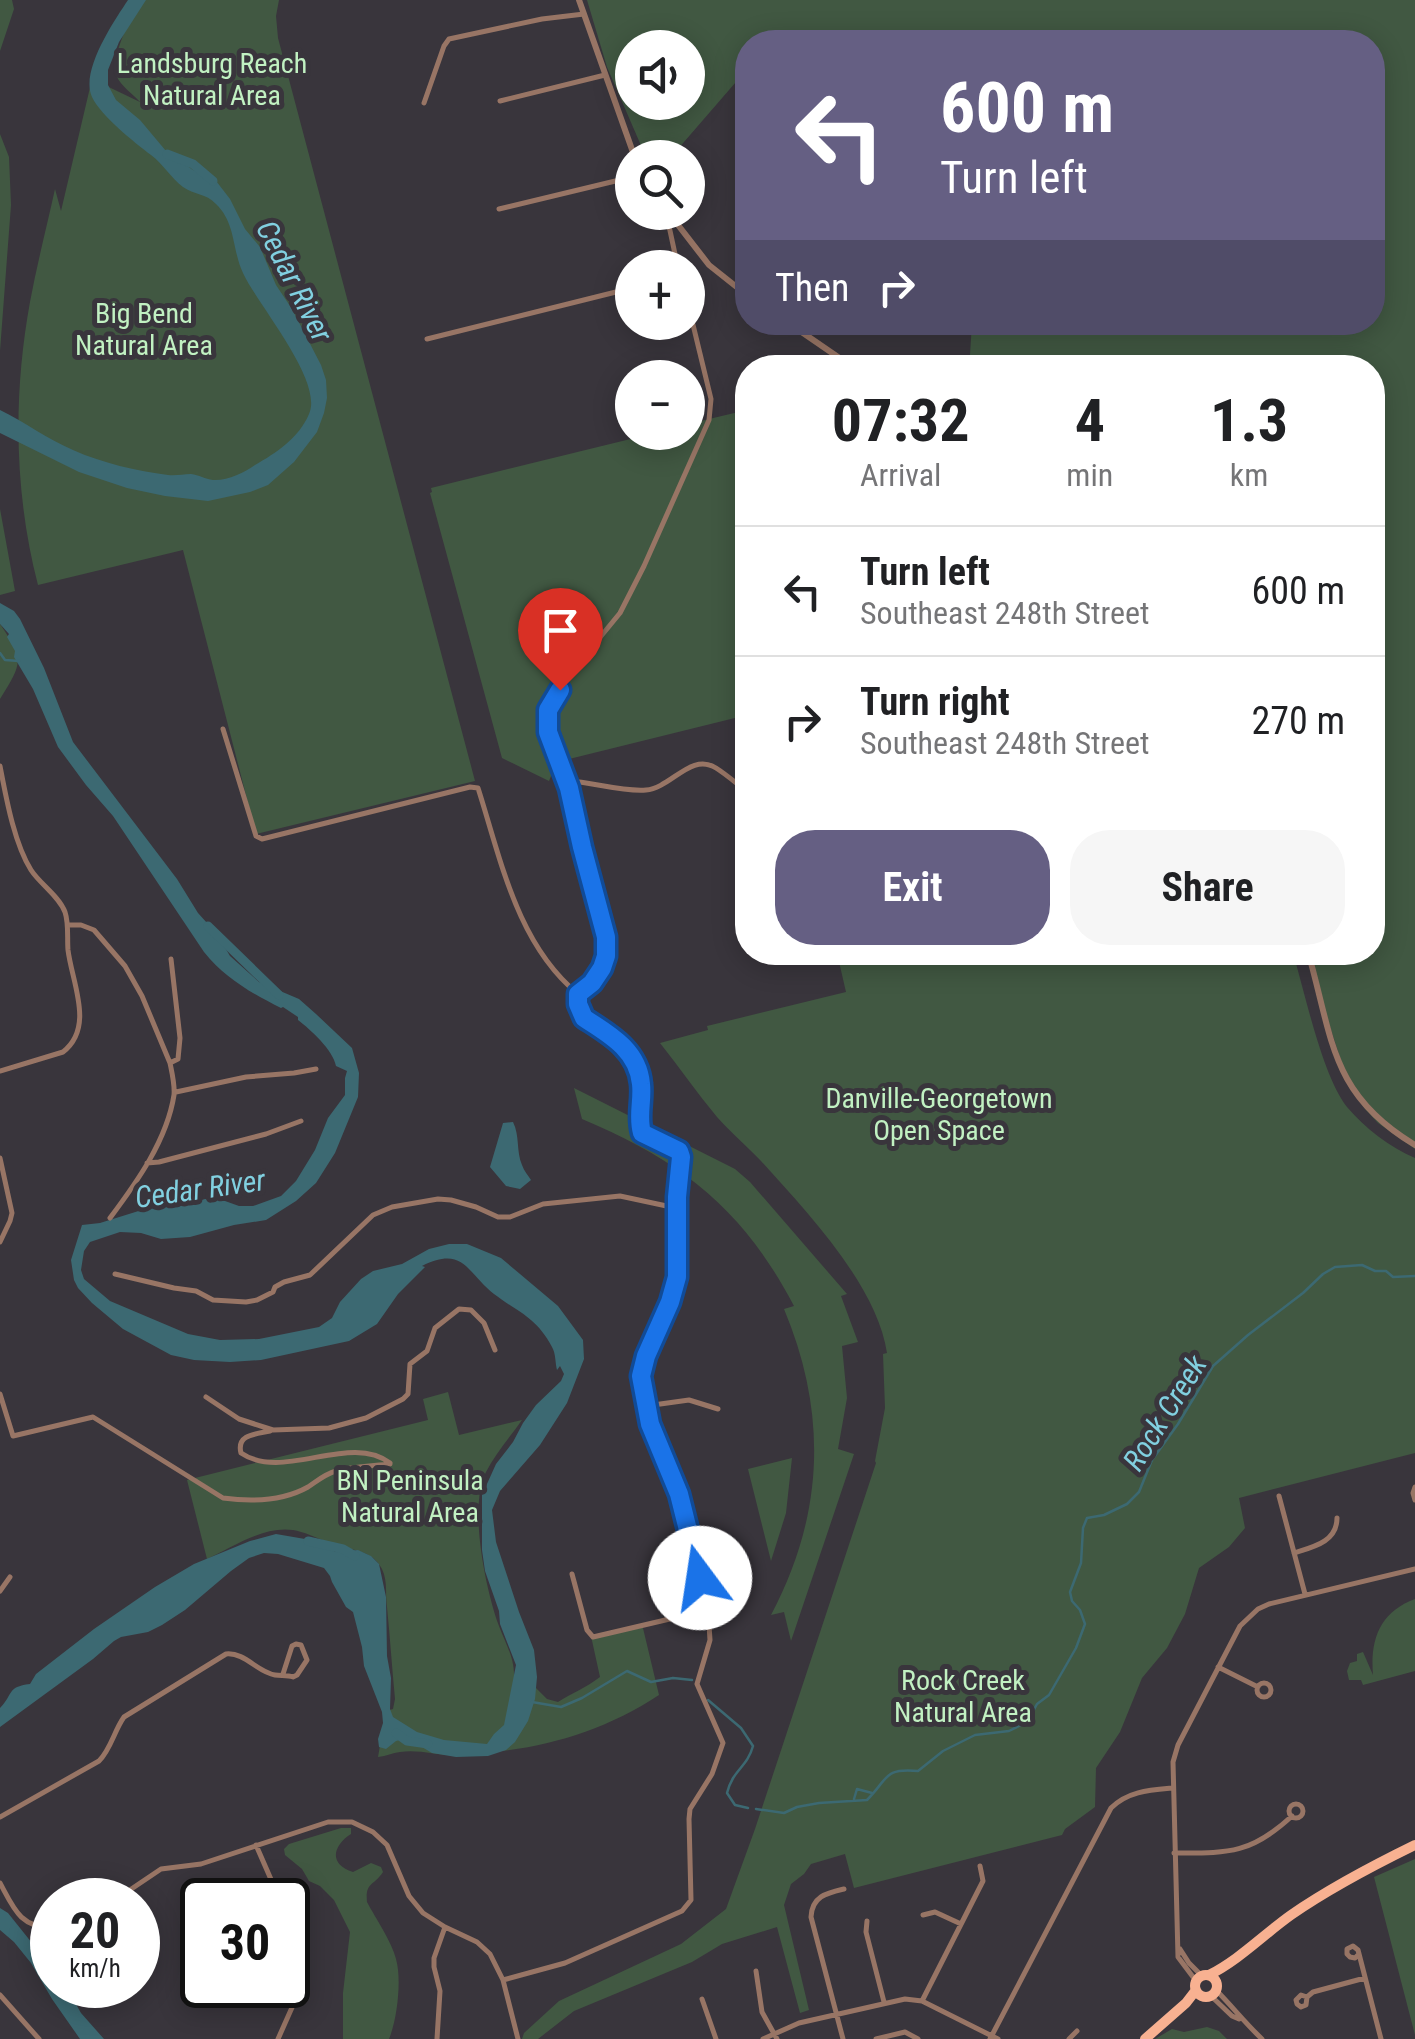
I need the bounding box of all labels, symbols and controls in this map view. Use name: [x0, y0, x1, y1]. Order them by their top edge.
map controls: [615, 30, 705, 450]
button: sound: [615, 30, 705, 120]
park label: Landsburg Reach Natural Area: [117, 47, 307, 112]
text: 600 m: [940, 67, 1114, 149]
icon: left: [775, 70, 905, 200]
button: search: [615, 140, 705, 230]
text: Turn left: [940, 151, 1088, 204]
water label: Cedar River: [249, 214, 340, 348]
button: +: [615, 250, 705, 340]
icon: right: [869, 260, 924, 315]
text: Then: [775, 266, 849, 310]
park label: Big Bend Natural Area: [75, 297, 213, 362]
button: −: [615, 360, 705, 450]
text: 07:32: [832, 385, 970, 456]
text: 4: [1075, 385, 1105, 456]
text: 1.3: [1210, 385, 1288, 456]
text: Arrival: [860, 456, 941, 494]
text: min: [1066, 456, 1113, 494]
text: km: [1230, 456, 1268, 494]
text: Turn left: [860, 550, 990, 594]
icon: left: [775, 564, 830, 619]
text: 600 m: [1251, 569, 1345, 613]
pin: [518, 588, 603, 691]
text: Southeast 248th Street: [860, 594, 1149, 632]
icon: arrive: [533, 603, 588, 658]
text: Turn right: [860, 680, 1010, 724]
icon: right: [775, 694, 830, 749]
text: 270 m: [1251, 699, 1345, 743]
text: Southeast 248th Street: [860, 724, 1149, 762]
button: Exit: [775, 830, 1050, 945]
button: Share: [1070, 830, 1345, 945]
park label: Danville-Georgetown Open Space: [825, 1082, 1053, 1147]
water label: Cedar River: [133, 1162, 268, 1215]
water label: Rock Creek: [1116, 1348, 1214, 1477]
park label: BN Peninsula Natural Area: [336, 1464, 484, 1529]
position arrow: [648, 1526, 752, 1630]
park label: Rock Creek Natural Area: [894, 1664, 1032, 1729]
speed limit sign: 30: [180, 1878, 310, 2008]
text: 20: [70, 1902, 120, 1960]
text: km/h: [69, 1954, 121, 1983]

